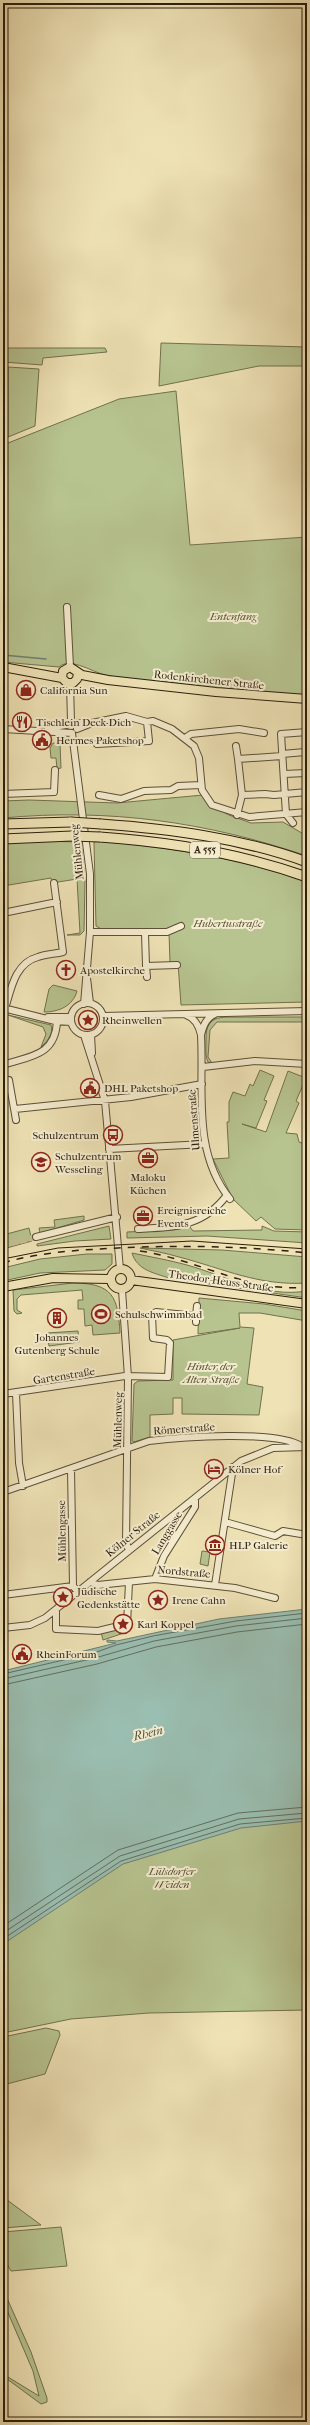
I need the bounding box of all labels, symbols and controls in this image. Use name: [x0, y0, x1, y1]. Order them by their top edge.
park label: Entenfang: [209, 610, 257, 623]
street label: Rodenkirchener Straße: [153, 668, 265, 692]
shop icon: California Sun: [15, 679, 37, 701]
place label: California Sun: [40, 684, 108, 697]
restaurant icon: Tischlein Deck Dich: [11, 711, 33, 733]
place label: Tischlein Deck Dich: [36, 716, 132, 729]
public building icon: Hermes Paketshop: [31, 729, 53, 751]
place label: Hermes Paketshop: [56, 734, 144, 747]
street label: Mühlenweg: [68, 823, 86, 881]
road number: A 555: [190, 842, 220, 858]
park label: Hubertusstraße: [192, 917, 263, 930]
church icon: Apostelkirche: [55, 959, 77, 981]
place label: Apostelkirche: [79, 964, 146, 977]
place icon: Rheinwellen: [77, 1009, 99, 1031]
place label: Rheinwellen: [102, 1014, 163, 1027]
public building icon: DHL Paketshop: [79, 1077, 101, 1099]
place label: DHL Paketshop: [104, 1082, 178, 1095]
street label: Ulmenstraße: [185, 1088, 203, 1151]
bus stop icon: Schulzentrum: [102, 1124, 124, 1146]
place label: Schulzentrum: [33, 1129, 100, 1142]
office icon: Maloku Küchen: [137, 1147, 159, 1169]
place label: Schulzentrum Wesseling: [54, 1150, 122, 1176]
school or university icon: Schulzentrum Wesseling: [30, 1151, 52, 1173]
place label: Maloku Küchen: [130, 1171, 167, 1197]
place label: Ereignisreiche Events: [157, 1204, 227, 1230]
office icon: Ereignisreiche Events: [132, 1205, 154, 1227]
street label: Theodor-Heuss-Straße: [168, 1267, 275, 1295]
sports icon: Schulschwimmbad: [90, 1303, 112, 1325]
building icon: Johannes Gutenberg Schule: [46, 1307, 68, 1329]
place label: Schulschwimmbad: [115, 1308, 203, 1321]
place label: Johannes Gutenberg Schule: [15, 1331, 100, 1357]
park label: Hinter der Alten Straße: [181, 1360, 240, 1386]
street label: Gartenstraße: [32, 1365, 96, 1387]
street label: Mühlenweg: [111, 1392, 125, 1448]
street label: Römerstraße: [153, 1420, 216, 1438]
hotel icon: Kölner Hof: [203, 1458, 225, 1480]
place label: Kölner Hof: [228, 1463, 283, 1476]
street label: Mühlengasse: [55, 1500, 69, 1562]
street label: Kölner Straße: [103, 1508, 163, 1560]
street label: Langgasse: [149, 1508, 185, 1557]
museum icon: HLP Galerie: [204, 1534, 226, 1556]
place label: HLP Galerie: [229, 1539, 288, 1552]
street label: Nordstraße: [157, 1563, 212, 1581]
place label: Jüdische Gedenkstätte: [76, 1585, 141, 1611]
place icon: Jüdische Gedenkstätte: [52, 1586, 74, 1608]
place icon: Irene Cahn: [147, 1589, 169, 1611]
place label: Irene Cahn: [172, 1594, 226, 1607]
place icon: Karl Koppel: [112, 1613, 134, 1635]
place label: Karl Koppel: [137, 1618, 194, 1631]
public building icon: RheinForum: [11, 1643, 33, 1665]
place label: RheinForum: [36, 1648, 97, 1661]
water label: Rhein: [131, 1723, 164, 1744]
park label: Lülsdorfer Weiden: [148, 1865, 196, 1891]

